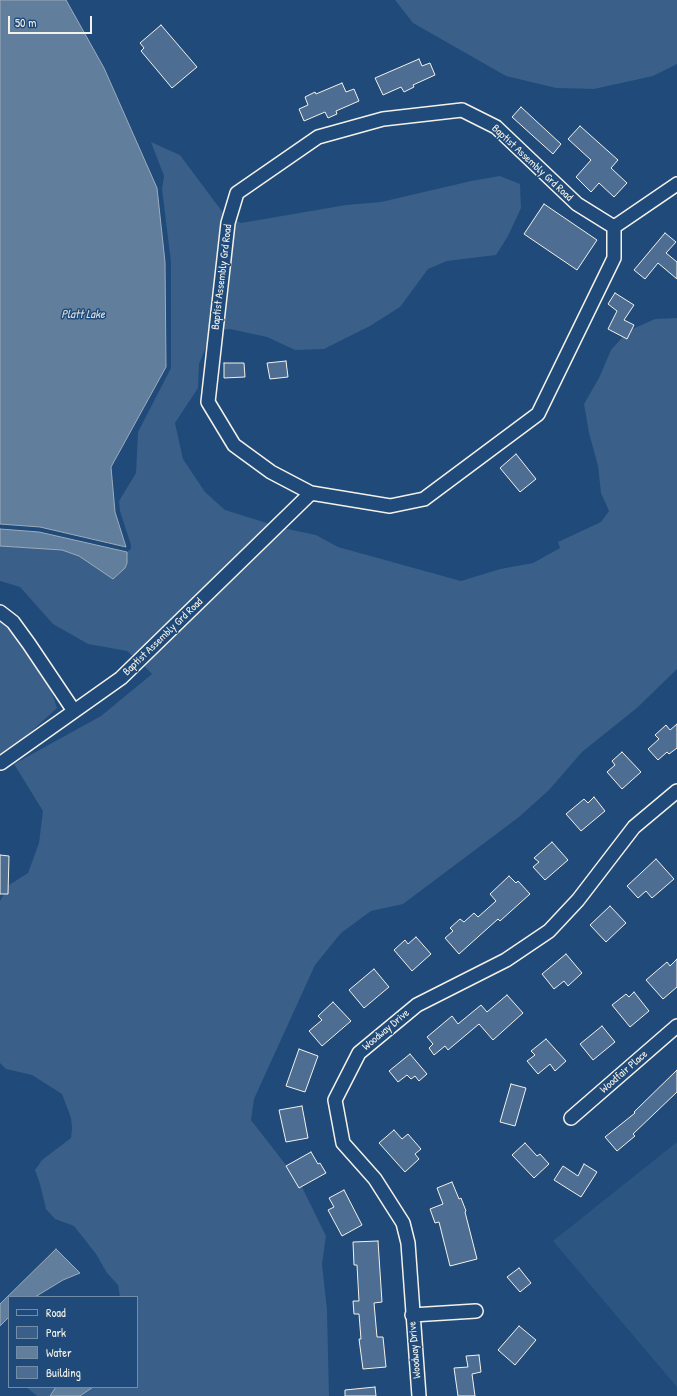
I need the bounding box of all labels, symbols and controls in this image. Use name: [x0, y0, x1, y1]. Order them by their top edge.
scale bar: [10, 8, 94, 34]
text: 50 m: [15, 14, 36, 31]
street label: Baptist Assembly Grd Road: [489, 122, 575, 204]
street label: Baptist Assembly Grd Road: [209, 224, 235, 330]
water label: Platt Lake: [61, 308, 105, 322]
street label: Baptist Assembly Grd Road: [120, 595, 206, 679]
street label: Woodway Drive: [360, 1007, 412, 1053]
street label: Woodfair Place: [598, 1048, 650, 1096]
legend: [8, 1296, 138, 1388]
text: Road: [46, 1304, 66, 1321]
street label: Woodway Drive: [406, 1321, 424, 1379]
text: Park: [46, 1324, 66, 1341]
text: Water: [46, 1344, 72, 1361]
text: Building: [46, 1364, 81, 1381]

